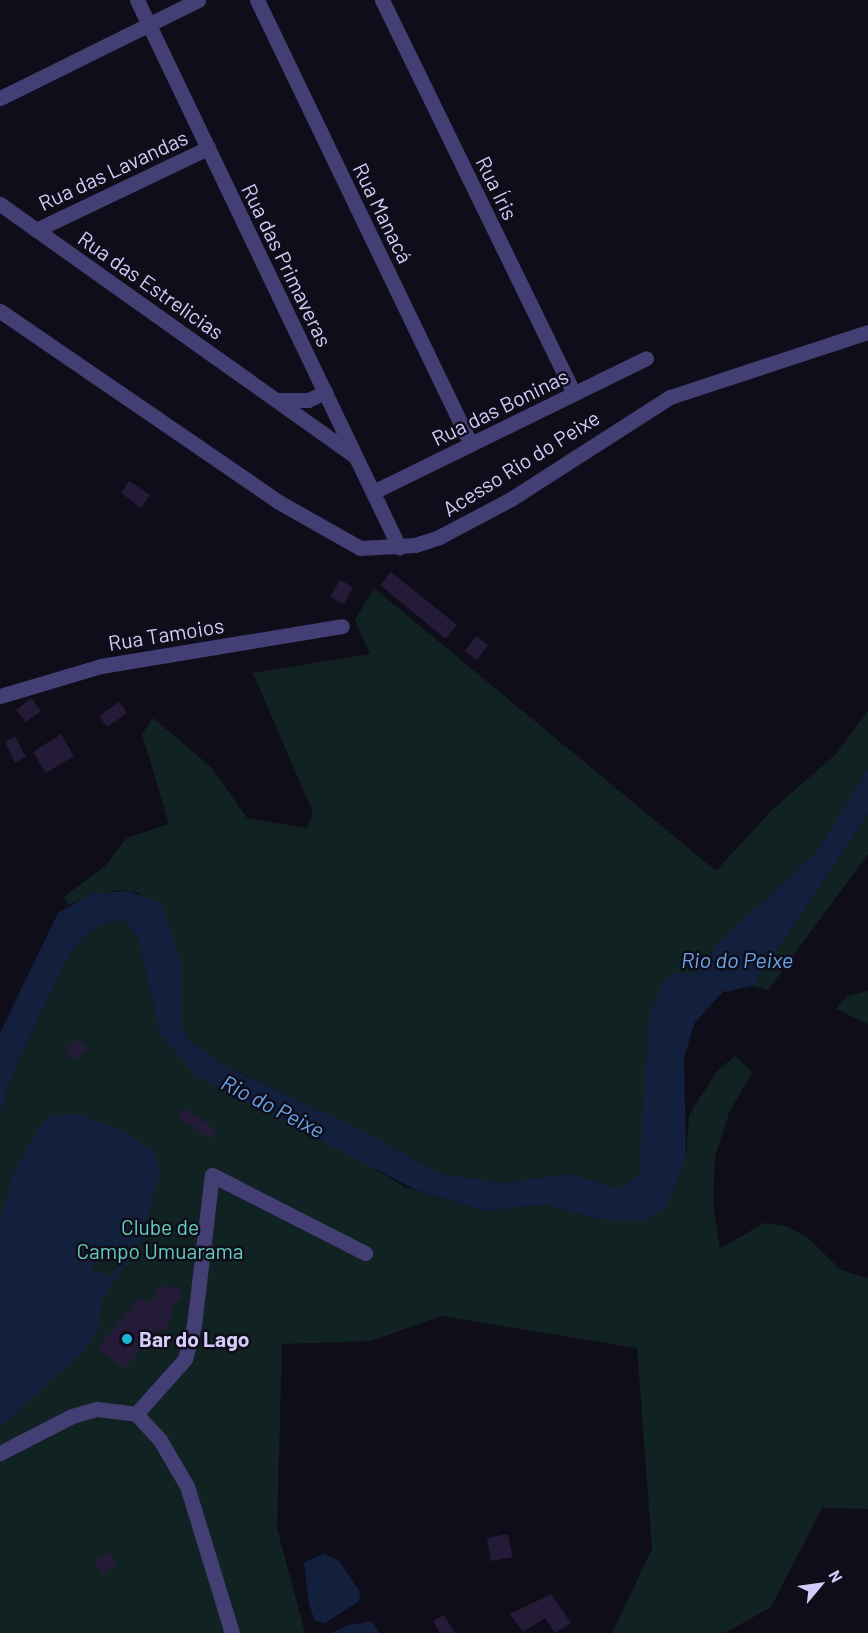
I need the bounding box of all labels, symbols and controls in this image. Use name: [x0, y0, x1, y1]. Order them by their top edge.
street label: Rua das Lavandas: [34, 124, 192, 216]
street label: Rua Íris: [471, 152, 523, 224]
street label: Rua Manacá: [348, 159, 418, 267]
street label: Rua das Primaveras: [237, 179, 337, 351]
street label: Rua das Estrelicias: [73, 225, 229, 345]
street label: Rua das Boninas: [428, 363, 572, 451]
street label: Acesso Rio do Peixe: [438, 405, 604, 521]
street label: Rua Tamoios: [106, 612, 226, 656]
water label: Rio do Peixe: [681, 947, 793, 973]
water label: Rio do Peixe: [217, 1069, 329, 1143]
park label: Clube de Campo Umuarama: [76, 1214, 244, 1264]
place label: Bar do Lago: [139, 1326, 250, 1352]
marker: Bar do Lago: [120, 1332, 134, 1346]
north arrow: [790, 1555, 850, 1615]
text: N: [825, 1567, 847, 1585]

